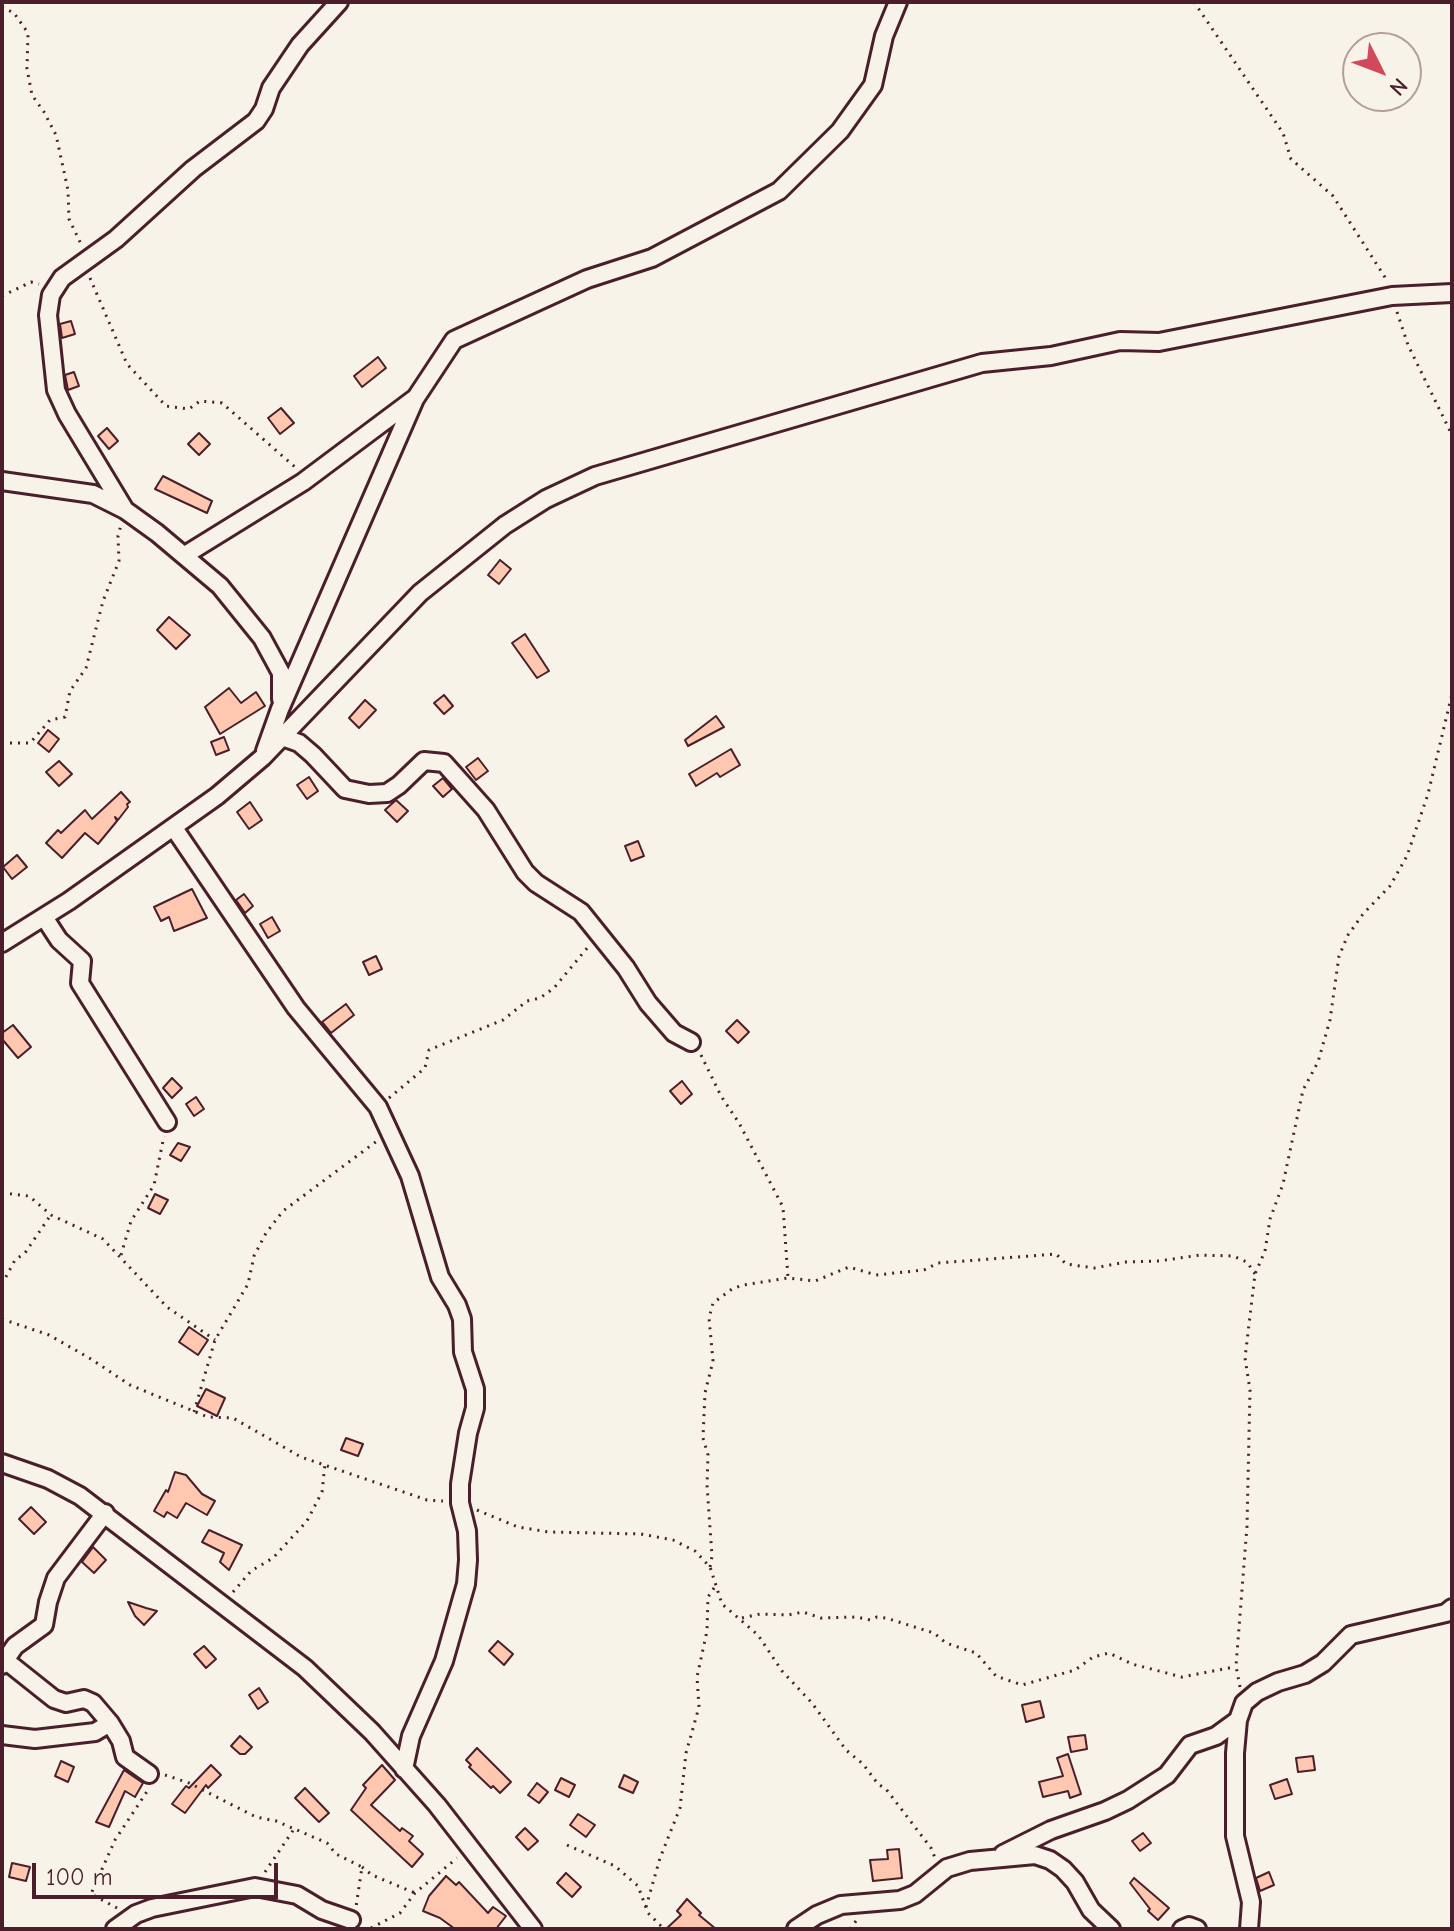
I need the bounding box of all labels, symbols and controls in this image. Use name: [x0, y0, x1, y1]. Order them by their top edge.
north arrow: [1342, 32, 1422, 112]
text: N: [1384, 73, 1413, 101]
scale bar: [36, 1847, 282, 1897]
text: 100 m: [46, 1863, 113, 1891]

